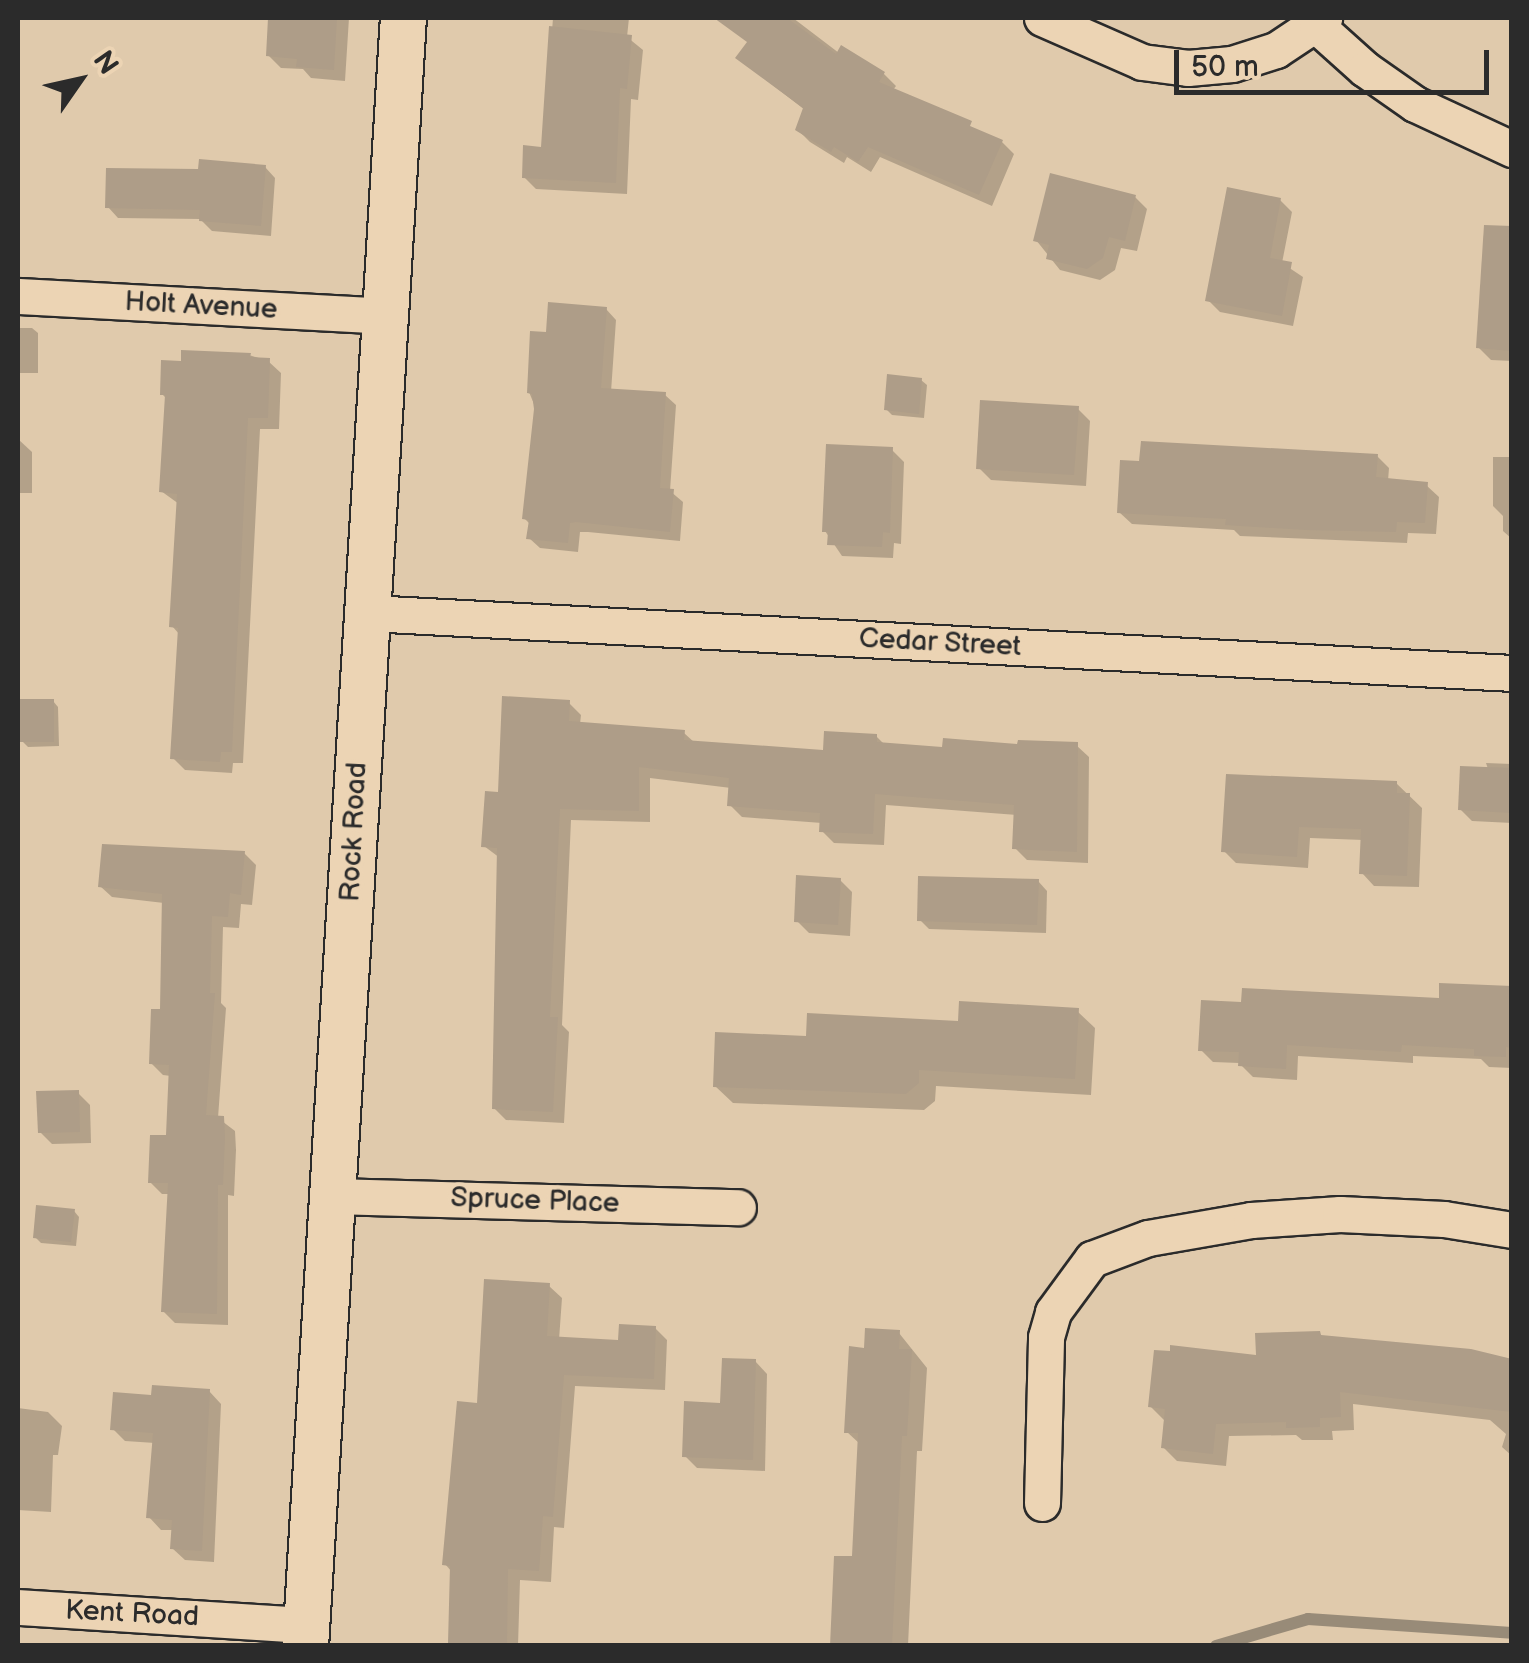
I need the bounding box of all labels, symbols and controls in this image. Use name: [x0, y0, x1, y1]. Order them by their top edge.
north arrow: [30, 30, 130, 130]
scale bar: [1179, 30, 1494, 92]
text: N: [86, 45, 125, 81]
text: 50 m: [1191, 49, 1259, 85]
street label: Holt Avenue: [124, 285, 278, 327]
street label: Cedar Street: [858, 622, 1022, 664]
street label: Rock Road: [334, 761, 374, 903]
street label: Spruce Place: [450, 1181, 620, 1221]
street label: Kent Road: [64, 1594, 200, 1634]

